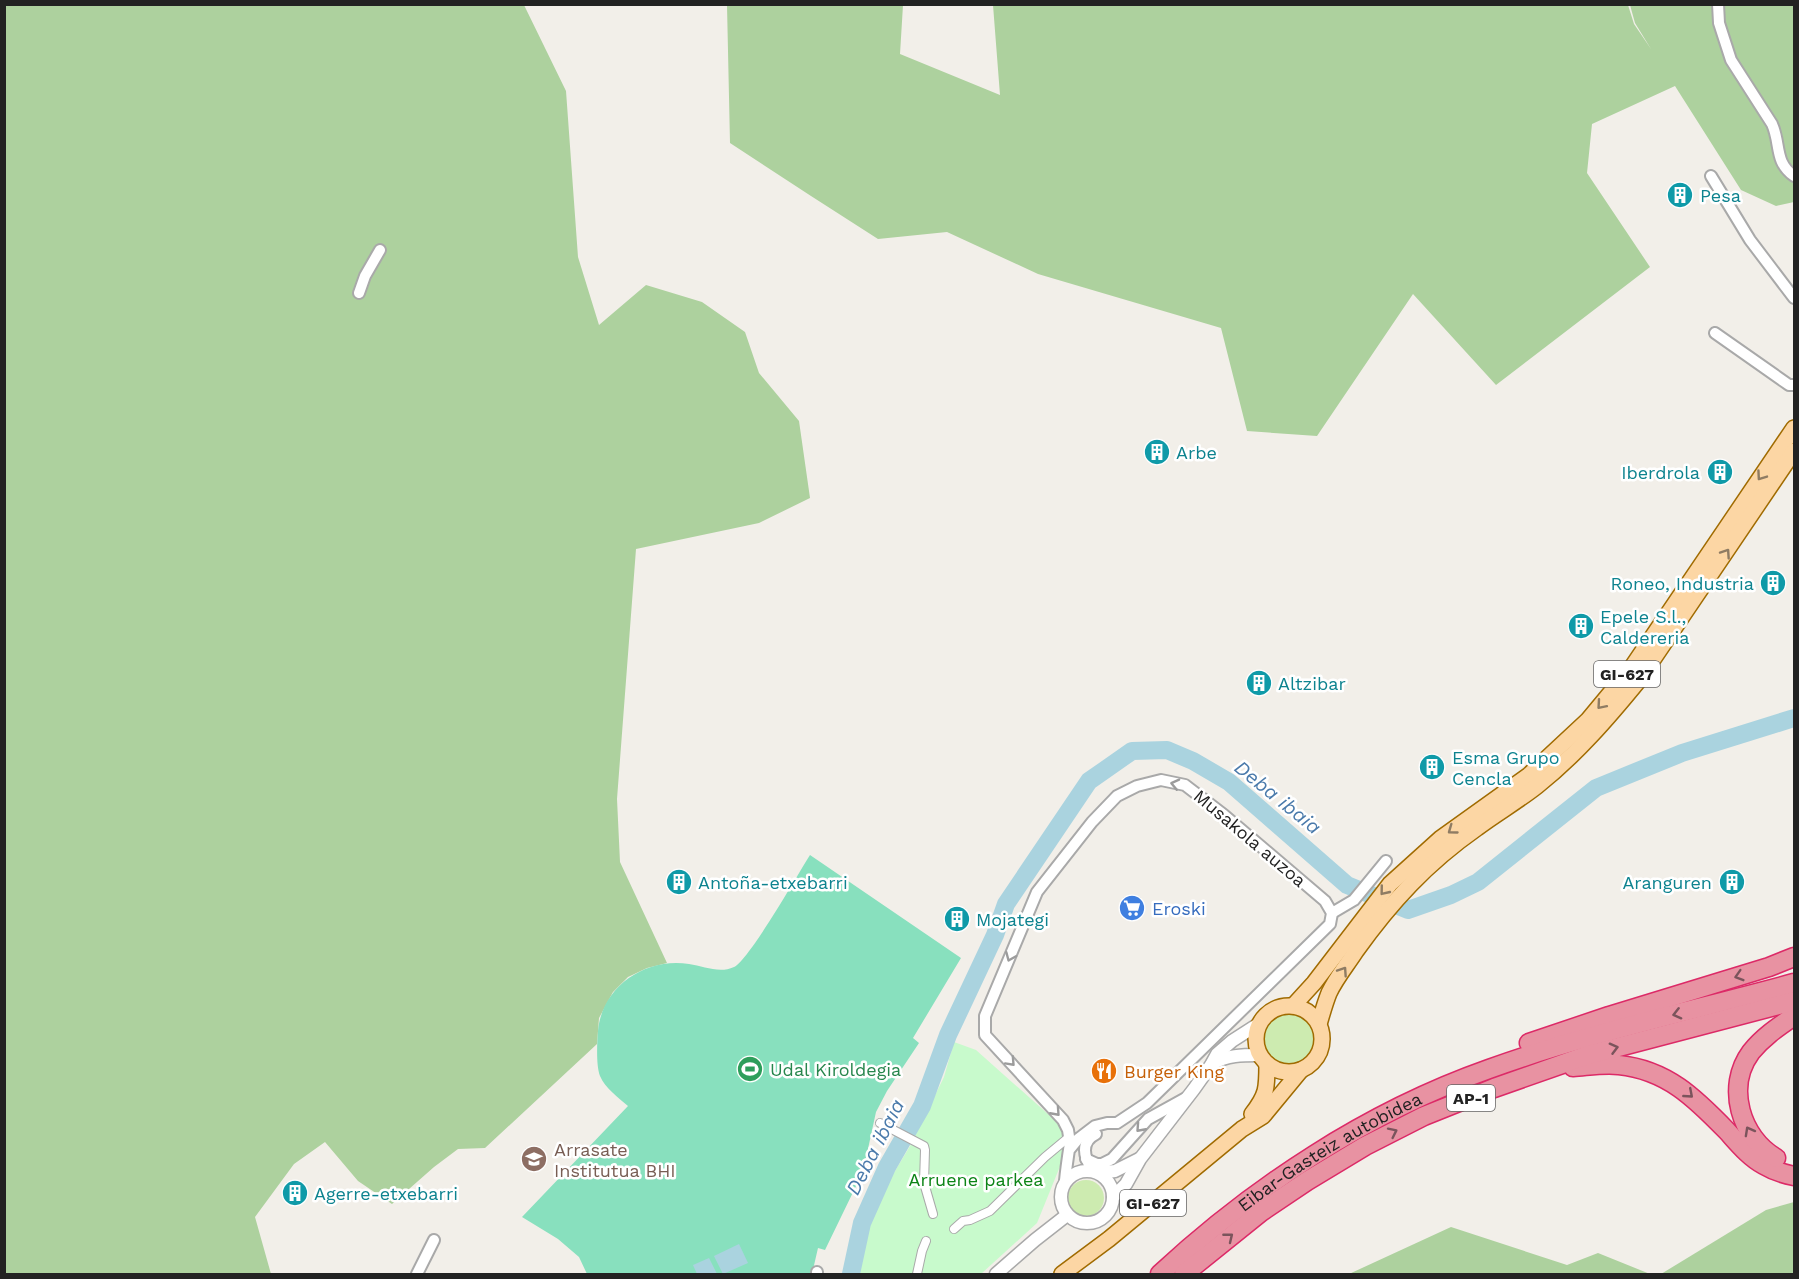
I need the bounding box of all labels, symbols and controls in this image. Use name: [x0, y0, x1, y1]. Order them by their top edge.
building icon: Pesa: [1665, 180, 1695, 210]
place label: Pesa: [1700, 185, 1741, 206]
building icon: Arbe: [1142, 437, 1172, 467]
place label: Arbe: [1176, 442, 1217, 463]
building icon: Iberdrola: [1705, 457, 1735, 487]
place label: Iberdrola: [1621, 462, 1700, 483]
one-way arrow: [1757, 470, 1768, 481]
one-way arrow: [1719, 548, 1730, 559]
building icon: Roneo, Industria: [1758, 568, 1788, 598]
place label: Roneo, Industria: [1611, 573, 1754, 594]
place label: Epele S.l., Caldereria: [1600, 606, 1689, 648]
building icon: Epele S.l., Caldereria: [1566, 611, 1596, 641]
road number: GI-627: [1594, 661, 1660, 687]
building icon: Altzibar: [1244, 668, 1274, 698]
place label: Altzibar: [1278, 673, 1346, 694]
one-way arrow: [1597, 698, 1608, 709]
place label: Esma Grupo Cencla: [1452, 747, 1560, 789]
building icon: Esma Grupo Cencla: [1417, 752, 1447, 782]
water label: Deba ibaia: [1230, 755, 1326, 839]
one-way arrow: [1171, 778, 1181, 791]
street label: Musakola auzoa: [1190, 785, 1310, 891]
one-way arrow: [1448, 823, 1459, 834]
building icon: Antoña-etxebarri: [664, 867, 694, 897]
building icon: Aranguren: [1717, 867, 1747, 897]
place label: Antoña-etxebarri: [698, 872, 848, 893]
place label: Aranguren: [1622, 872, 1712, 893]
one-way arrow: [1381, 884, 1392, 895]
supermarket icon: Eroski: [1117, 893, 1147, 923]
place label: Eroski: [1152, 898, 1206, 919]
building icon: Mojategi: [942, 904, 972, 934]
place label: Mojategi: [976, 909, 1049, 930]
one-way arrow: [1005, 951, 1017, 962]
one-way arrow: [1335, 967, 1347, 977]
one-way arrow: [1734, 969, 1745, 981]
one-way arrow: [1672, 1007, 1682, 1020]
one-way arrow: [1608, 1043, 1619, 1055]
sports icon: Udal Kiroldegia: [735, 1054, 765, 1084]
one-way arrow: [1004, 1056, 1015, 1066]
restaurant icon: Burger King: [1089, 1056, 1119, 1086]
place label: Udal Kiroldegia: [770, 1059, 901, 1080]
place label: Burger King: [1124, 1061, 1225, 1082]
road number: AP-1: [1447, 1085, 1495, 1111]
street label: Eibar-Gasteiz autobidea: [1233, 1087, 1425, 1215]
one-way arrow: [1682, 1087, 1693, 1098]
water label: Deba ibaia: [841, 1095, 909, 1199]
one-way arrow: [1049, 1105, 1060, 1116]
one-way arrow: [1136, 1121, 1147, 1132]
one-way arrow: [1386, 1127, 1397, 1139]
one-way arrow: [1745, 1127, 1756, 1137]
place label: Arrasate Institutua BHI: [554, 1139, 676, 1181]
school or university icon: Arrasate Institutua BHI: [519, 1144, 549, 1174]
park label: Arruene parkea: [909, 1169, 1044, 1190]
building icon: Agerre-etxebarri: [280, 1178, 310, 1208]
place label: Agerre-etxebarri: [314, 1183, 458, 1204]
road number: GI-627: [1120, 1190, 1186, 1216]
one-way arrow: [1223, 1234, 1234, 1245]

